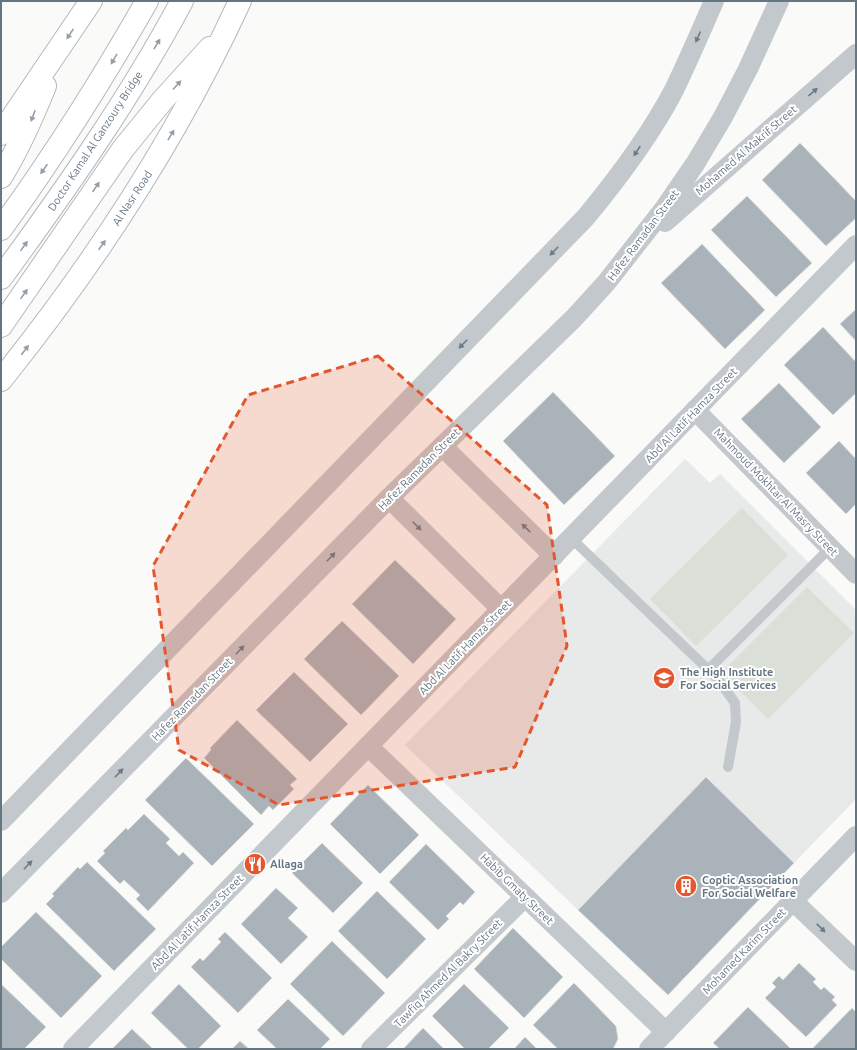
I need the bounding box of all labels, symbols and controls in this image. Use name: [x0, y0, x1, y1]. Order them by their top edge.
one-way arrow: [66, 29, 74, 39]
one-way arrow: [695, 31, 701, 42]
one-way arrow: [154, 38, 161, 50]
one-way arrow: [110, 53, 117, 65]
street label: Doctor Kamal Al Ganzoury Bridge: [45, 69, 145, 213]
one-way arrow: [172, 80, 181, 90]
one-way arrow: [808, 87, 818, 97]
street label: Mohamed Al Makrif Street: [693, 102, 800, 197]
one-way arrow: [30, 110, 36, 122]
one-way arrow: [168, 129, 175, 141]
one-way arrow: [633, 146, 641, 156]
one-way arrow: [40, 164, 48, 174]
street label: Al Nasr Road: [110, 168, 154, 228]
one-way arrow: [93, 181, 100, 193]
street label: Hafez Ramadan Street: [605, 187, 681, 283]
one-way arrow: [98, 239, 106, 250]
one-way arrow: [20, 241, 28, 251]
one-way arrow: [549, 246, 558, 256]
one-way arrow: [20, 289, 28, 300]
one-way arrow: [458, 339, 468, 349]
one-way arrow: [21, 344, 29, 355]
street label: Abd Al Latif Hamza Street: [643, 365, 740, 465]
street label: Hafez Ramadan Street: [376, 425, 463, 512]
street label: Mahmoud Mokhtar Al Masry Street: [712, 426, 841, 559]
one-way arrow: [412, 521, 422, 531]
one-way arrow: [521, 524, 531, 533]
one-way arrow: [326, 552, 336, 562]
street label: Abd Al Latif Hamza Street: [417, 597, 514, 697]
one-way arrow: [235, 645, 245, 655]
street label: Hafez Ramadan Street: [149, 655, 235, 743]
school or university icon: The High Institute For Social Services: [651, 665, 677, 691]
place label: The High Institute For Social Services: [680, 666, 776, 691]
one-way arrow: [115, 768, 124, 778]
restaurant icon: Allaga: [242, 851, 268, 877]
street label: Habib Gmaty Street: [478, 851, 556, 927]
place label: Allaga: [270, 858, 303, 870]
one-way arrow: [23, 860, 33, 870]
street label: Abd Al Latif Hamza Street: [149, 872, 246, 972]
building icon: Coptic Association For Social Welfare: [673, 873, 699, 899]
place label: Coptic Association For Social Welfare: [702, 874, 798, 899]
street label: Mohamed Karim Street: [700, 905, 789, 996]
street label: Tawfiq Ahmed Al Bakry Street: [392, 916, 505, 1029]
one-way arrow: [816, 923, 826, 933]

